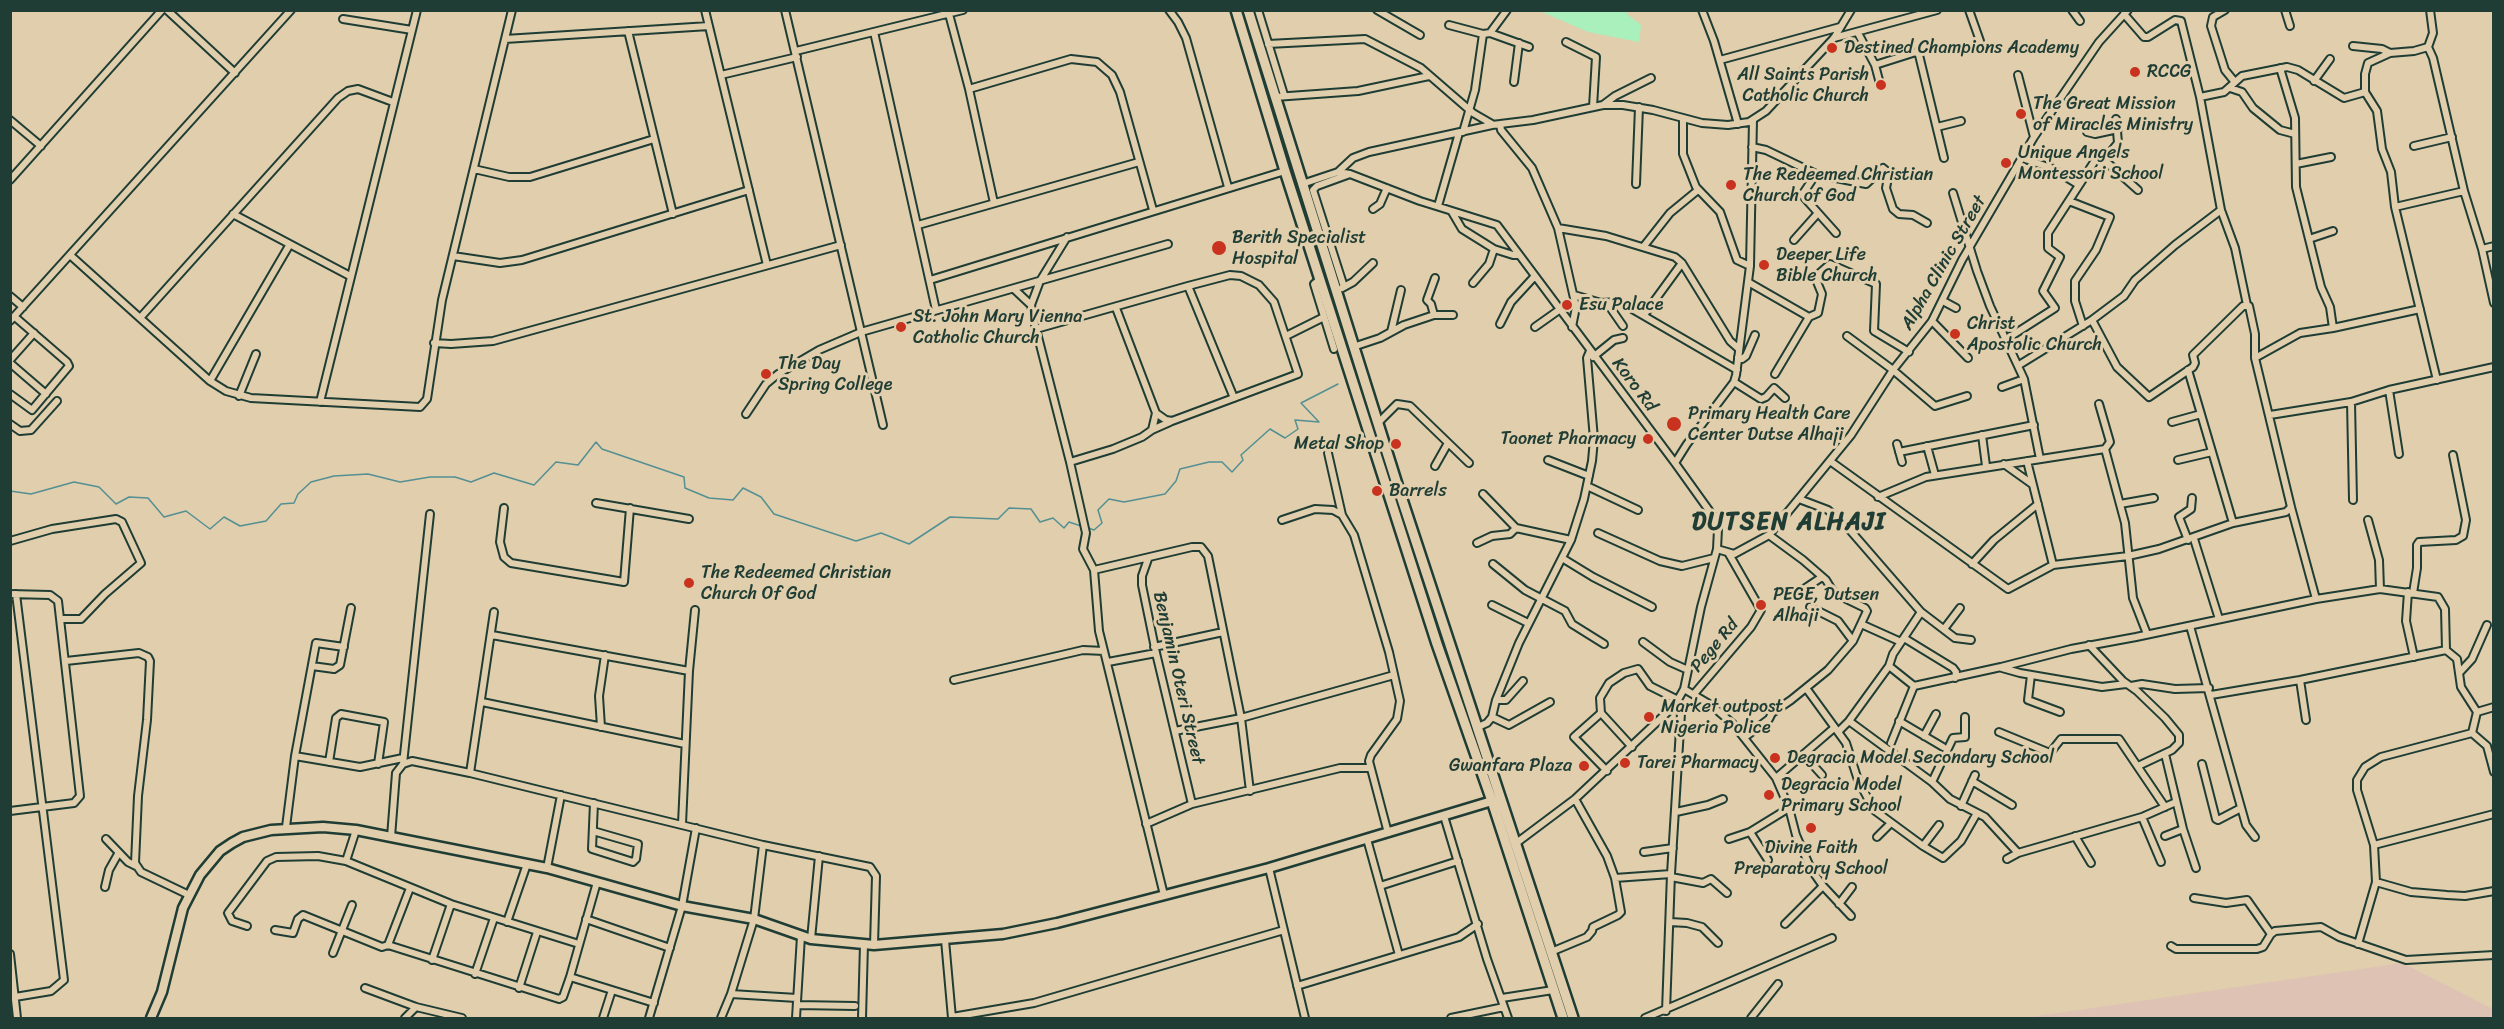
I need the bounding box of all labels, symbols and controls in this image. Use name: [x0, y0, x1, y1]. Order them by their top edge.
place label: Destined Champions Academy: [1844, 37, 2079, 59]
marker: Destined Champions Academy: [1825, 41, 1839, 55]
place label: RCCG: [2147, 61, 2191, 83]
place label: All Saints Parish Catholic Church: [1737, 64, 1869, 106]
marker: RCCG: [2128, 65, 2142, 79]
marker: All Saints Parish Catholic Church: [1874, 78, 1888, 92]
place label: The Great Mission of Miracles Ministry: [2033, 93, 2193, 136]
marker: The Great Mission of Miracles Ministry: [2014, 107, 2028, 121]
place label: Unique Angels Montessori School: [2018, 142, 2163, 184]
marker: Unique Angels Montessori School: [1999, 156, 2013, 170]
place label: The Redeemed Christian Church of God: [1743, 164, 1933, 207]
marker: The Redeemed Christian Church of God: [1724, 178, 1738, 192]
street label: Alpha Clinic Street: [1897, 192, 1991, 334]
place label: Berith Specialist Hospital: [1232, 227, 1366, 270]
marker: Berith Specialist Hospital: [1210, 239, 1228, 257]
place label: Deeper Life Bible Church: [1776, 244, 1877, 286]
marker: Deeper Life Bible Church: [1757, 258, 1771, 272]
place label: Esu Palace: [1579, 294, 1663, 316]
marker: Esu Palace: [1560, 298, 1574, 312]
place label: St. John Mary Vienna Catholic Church: [913, 306, 1082, 348]
place label: Christ Apostolic Church: [1967, 313, 2102, 356]
marker: St. John Mary Vienna Catholic Church: [894, 320, 908, 334]
marker: Christ Apostolic Church: [1948, 327, 1962, 341]
place label: The Day Spring College: [778, 353, 892, 395]
street label: Koro Rd: [1607, 354, 1661, 416]
marker: The Day Spring College: [759, 367, 773, 381]
place label: Primary Health Care Center Dutse Alhaji: [1688, 403, 1851, 446]
marker: Primary Health Care Center Dutse Alhaji: [1665, 415, 1683, 433]
place label: Taonet Pharmacy: [1501, 428, 1636, 450]
marker: Taonet Pharmacy: [1641, 432, 1655, 446]
place label: Metal Shop: [1294, 433, 1384, 455]
marker: Metal Shop: [1389, 437, 1403, 451]
place label: Barrels: [1389, 480, 1447, 502]
marker: Barrels: [1370, 484, 1384, 498]
district label: DUTSEN ALHAJI: [1694, 509, 1884, 537]
place label: The Redeemed Christian Church Of God: [701, 562, 891, 604]
marker: The Redeemed Christian Church Of God: [682, 576, 696, 590]
place label: PEGE, Dutsen Alhaji: [1773, 584, 1879, 626]
street label: Benjamin Oteri Street: [1148, 590, 1208, 766]
marker: PEGE, Dutsen Alhaji: [1754, 598, 1768, 612]
street label: Pege Rd: [1686, 615, 1744, 677]
place label: Market outpost Nigeria Police: [1661, 696, 1783, 738]
marker: Market outpost Nigeria Police: [1642, 710, 1656, 724]
place label: Degracia Model Secondary School: [1787, 747, 2054, 769]
marker: Degracia Model Secondary School: [1768, 751, 1782, 765]
place label: Tarei Pharmacy: [1637, 752, 1759, 774]
place label: Gwanfara Plaza: [1449, 755, 1572, 777]
marker: Tarei Pharmacy: [1618, 756, 1632, 770]
marker: Gwanfara Plaza: [1577, 759, 1591, 773]
place label: Degracia Model Primary School: [1781, 774, 1902, 816]
marker: Degracia Model Primary School: [1762, 788, 1776, 802]
marker: Divine Faith Preparatory School: [1804, 821, 1818, 835]
place label: Divine Faith Preparatory School: [1734, 837, 1888, 880]

